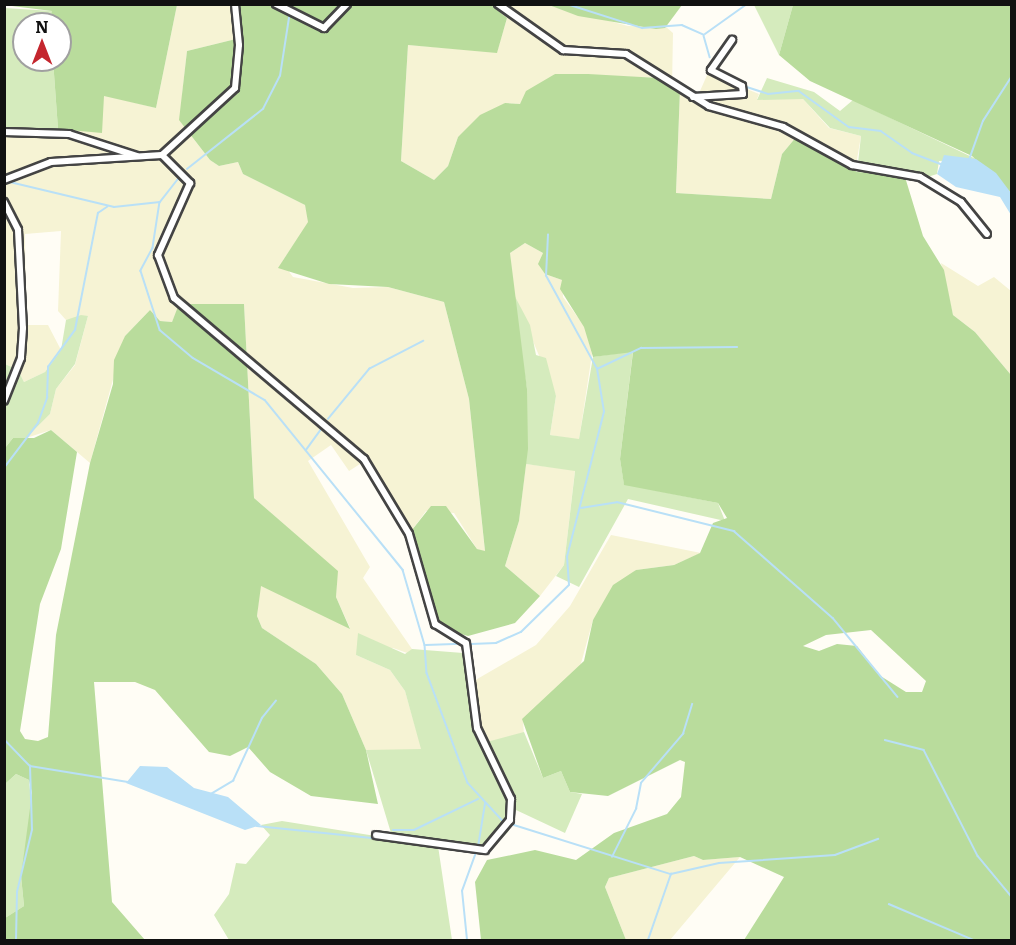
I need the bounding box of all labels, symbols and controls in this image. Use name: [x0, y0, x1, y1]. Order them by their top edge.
north arrow: [12, 12, 72, 72]
text: N: [35, 14, 49, 38]

